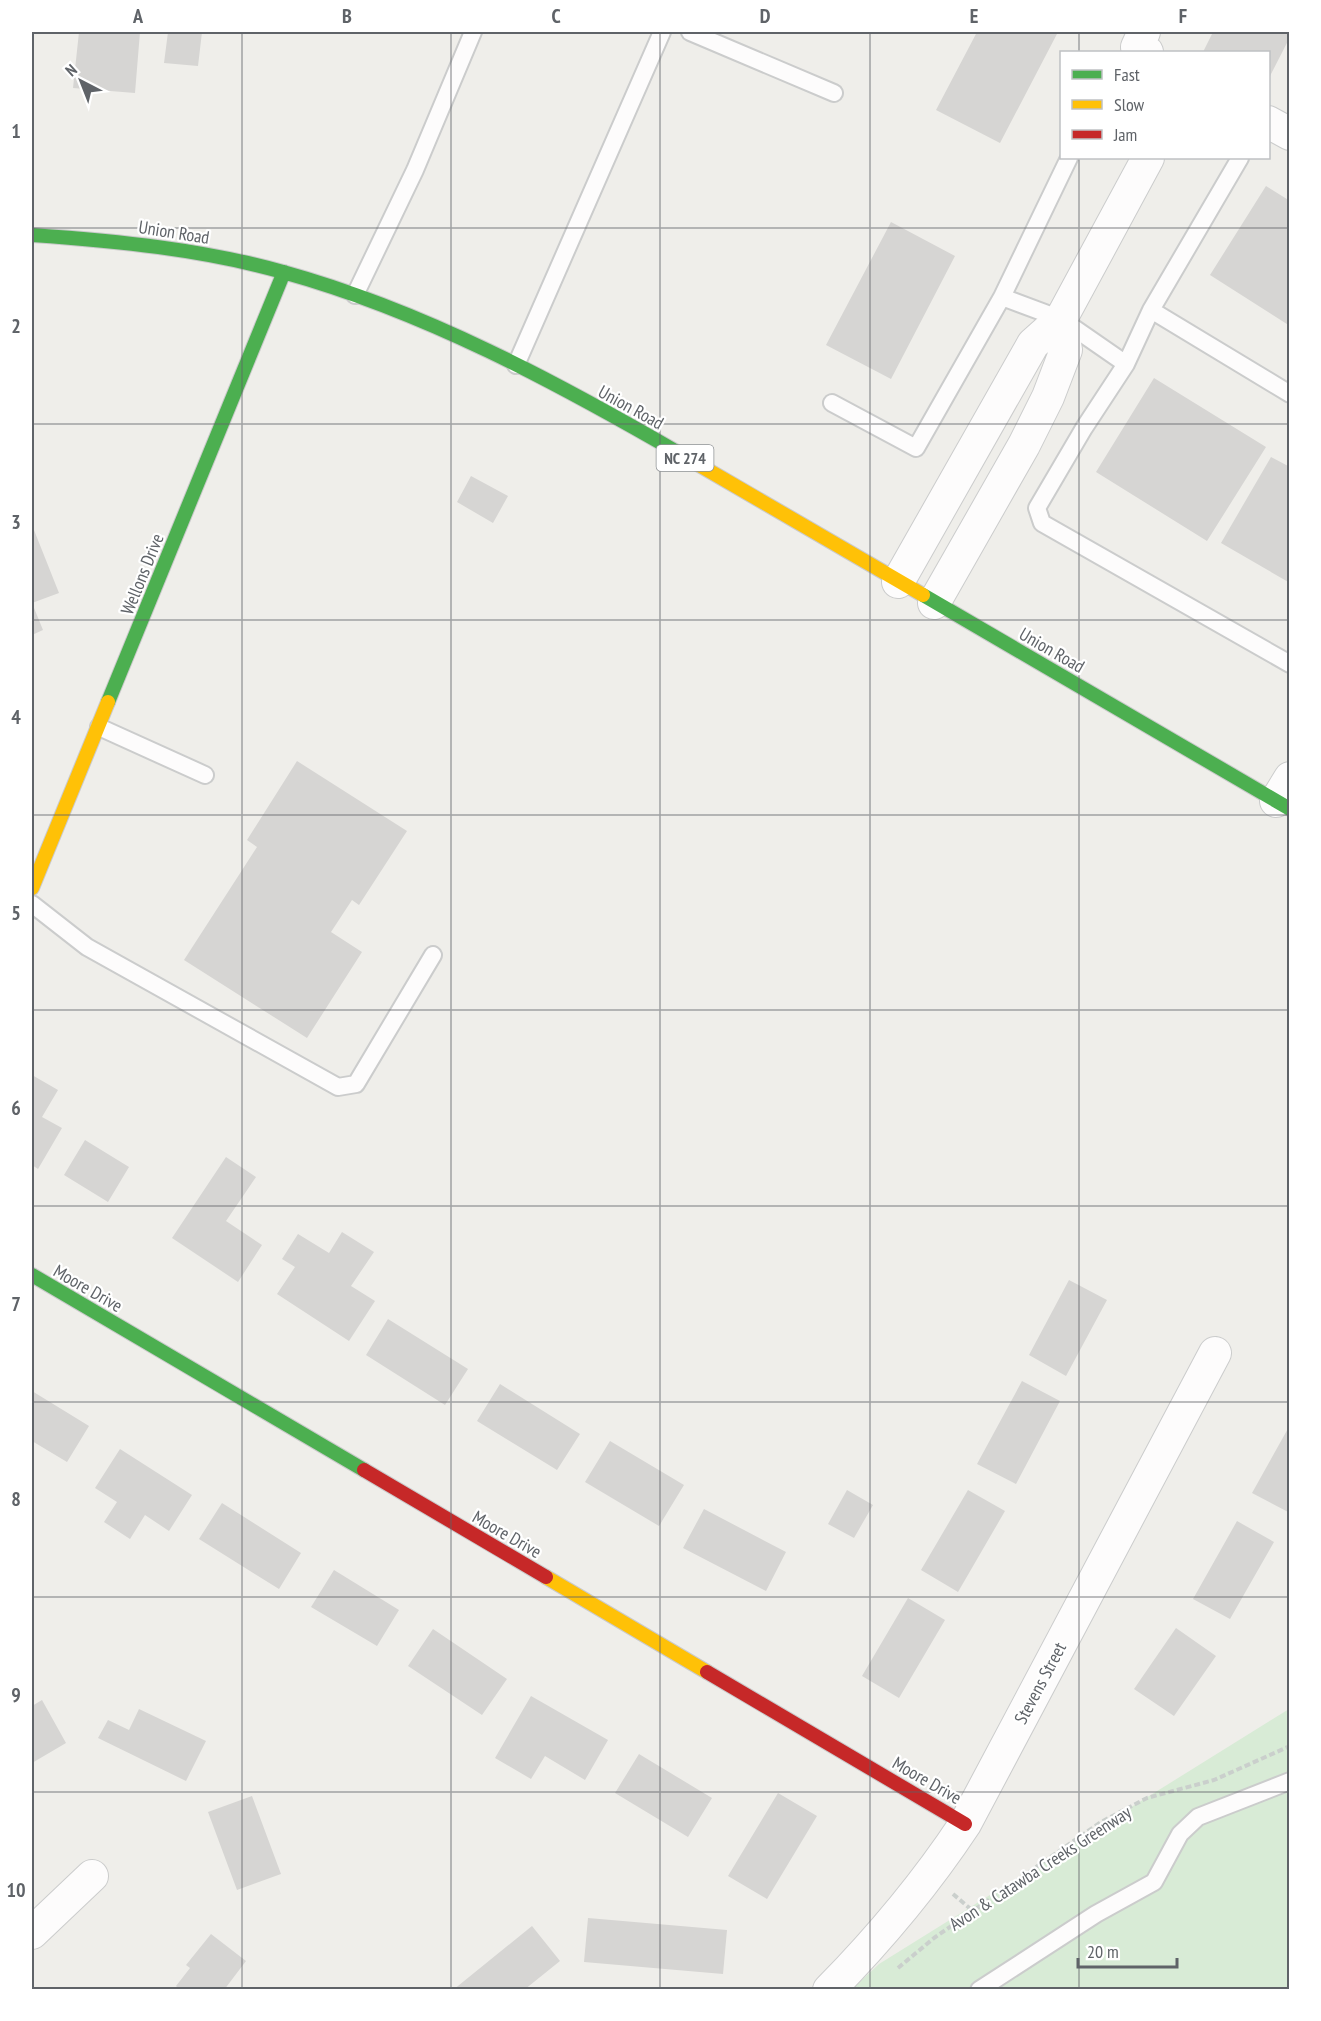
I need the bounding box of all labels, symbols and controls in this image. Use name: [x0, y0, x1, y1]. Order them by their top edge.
text: A: [132, 3, 144, 29]
text: B: [342, 3, 352, 29]
text: C: [551, 3, 561, 29]
text: D: [760, 3, 771, 29]
text: E: [970, 3, 978, 29]
text: F: [1179, 3, 1187, 29]
north arrow: [51, 51, 111, 111]
legend: [1060, 51, 1270, 159]
text: N: [61, 60, 81, 80]
text: Fast: [1114, 63, 1140, 86]
text: Slow: [1114, 93, 1145, 116]
text: 1: [11, 118, 21, 144]
text: Jam: [1113, 123, 1137, 146]
street label: Union Road: [137, 215, 211, 249]
text: 2: [11, 313, 21, 339]
street label: Union Road: [594, 380, 668, 434]
road number: NC 274: [656, 445, 714, 471]
text: 3: [11, 509, 21, 535]
street label: Wellons Drive: [115, 530, 169, 618]
street label: Union Road: [1015, 622, 1089, 678]
text: 4: [11, 704, 21, 730]
text: 5: [11, 900, 21, 926]
text: 6: [11, 1095, 21, 1121]
street label: Moore Drive: [49, 1259, 127, 1317]
text: 7: [11, 1291, 21, 1317]
text: 8: [11, 1486, 21, 1512]
street label: Moore Drive: [468, 1505, 546, 1563]
street label: Stevens Street: [1009, 1638, 1071, 1728]
text: 9: [11, 1682, 21, 1708]
street label: Moore Drive: [888, 1751, 966, 1809]
street label: Avon & Catawba Creeks Greenway: [945, 1800, 1136, 1935]
text: 10: [6, 1877, 26, 1903]
scale bar: [1078, 1931, 1177, 1969]
text: 20 m: [1087, 1940, 1119, 1963]

